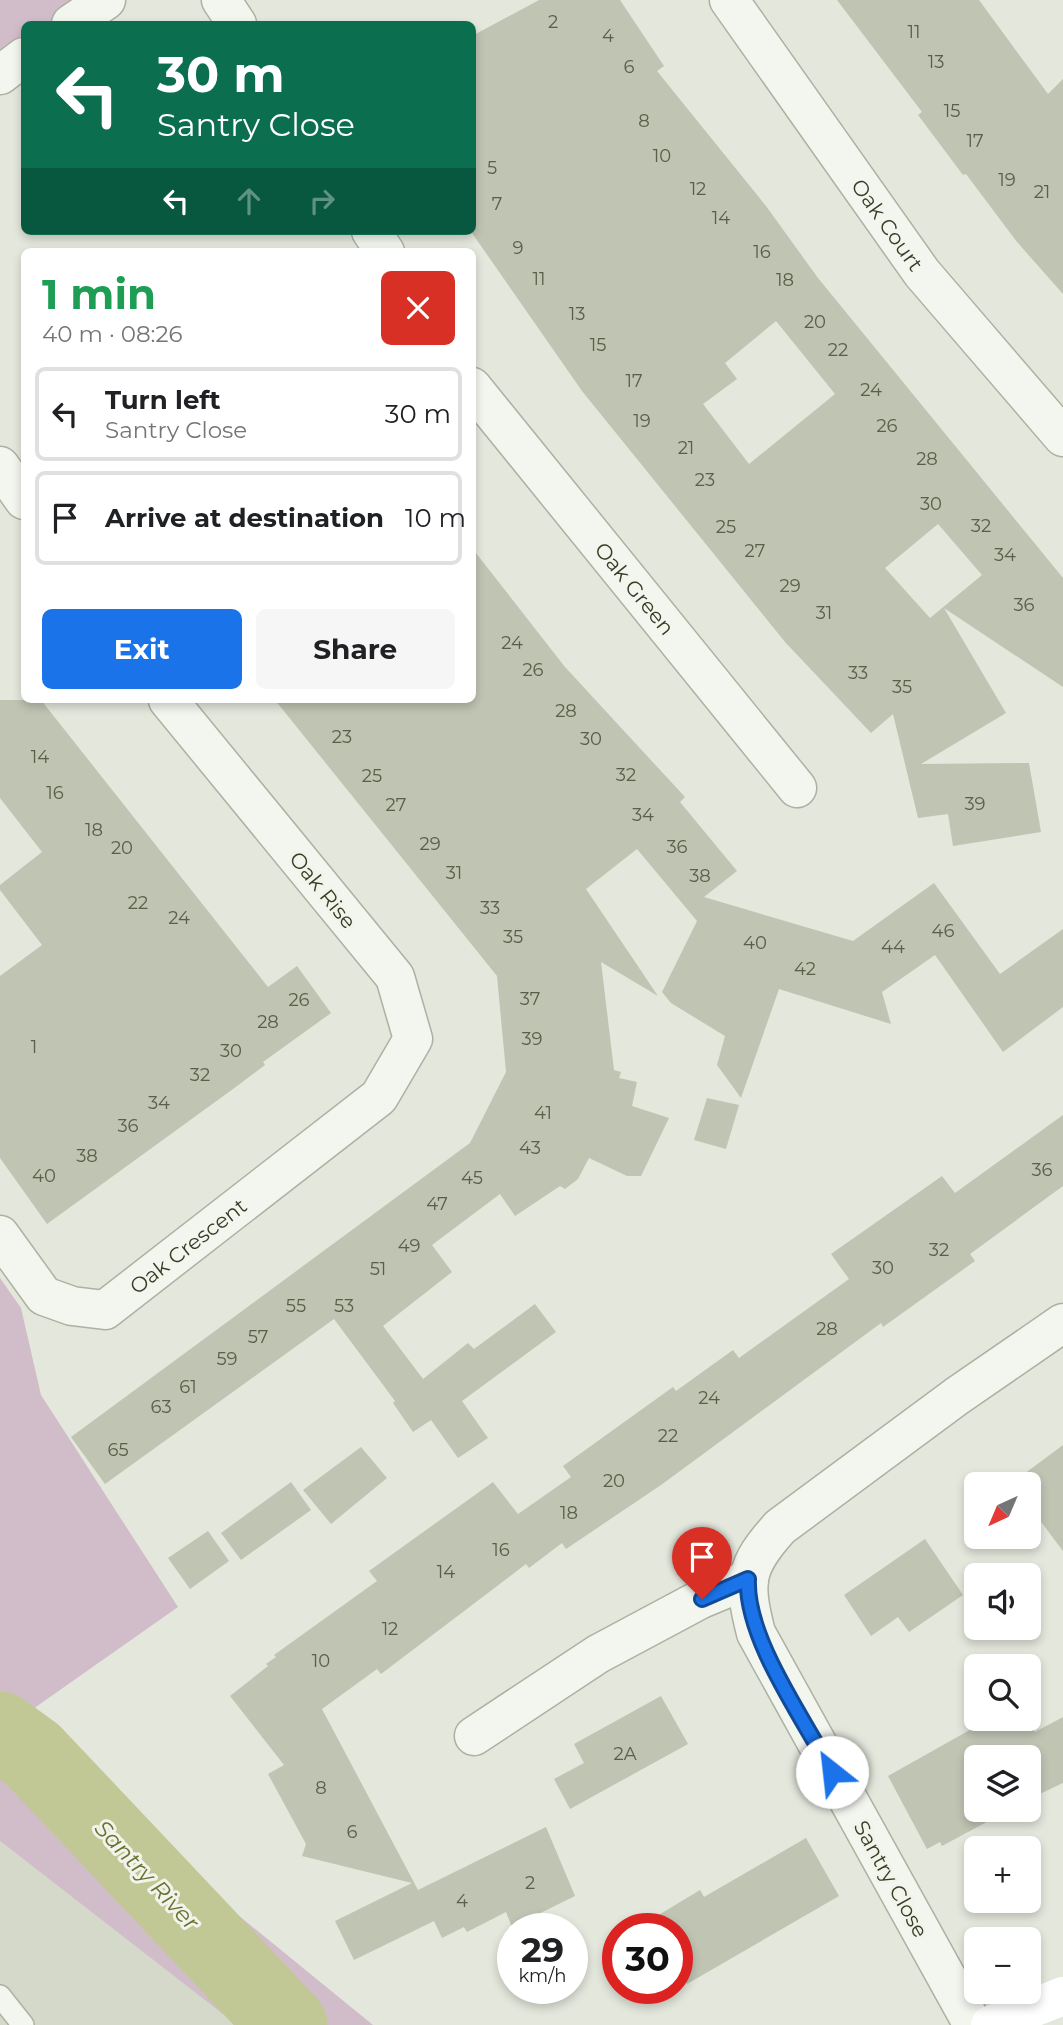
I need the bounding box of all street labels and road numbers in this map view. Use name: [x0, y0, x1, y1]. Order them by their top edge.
street label: Oak Court: [847, 174, 929, 275]
street label: Oak Green: [590, 537, 680, 640]
street label: Oak Rise: [284, 846, 362, 934]
street label: Oak Crescent: [124, 1192, 251, 1299]
street label: Santry Close: [849, 1816, 933, 1942]

